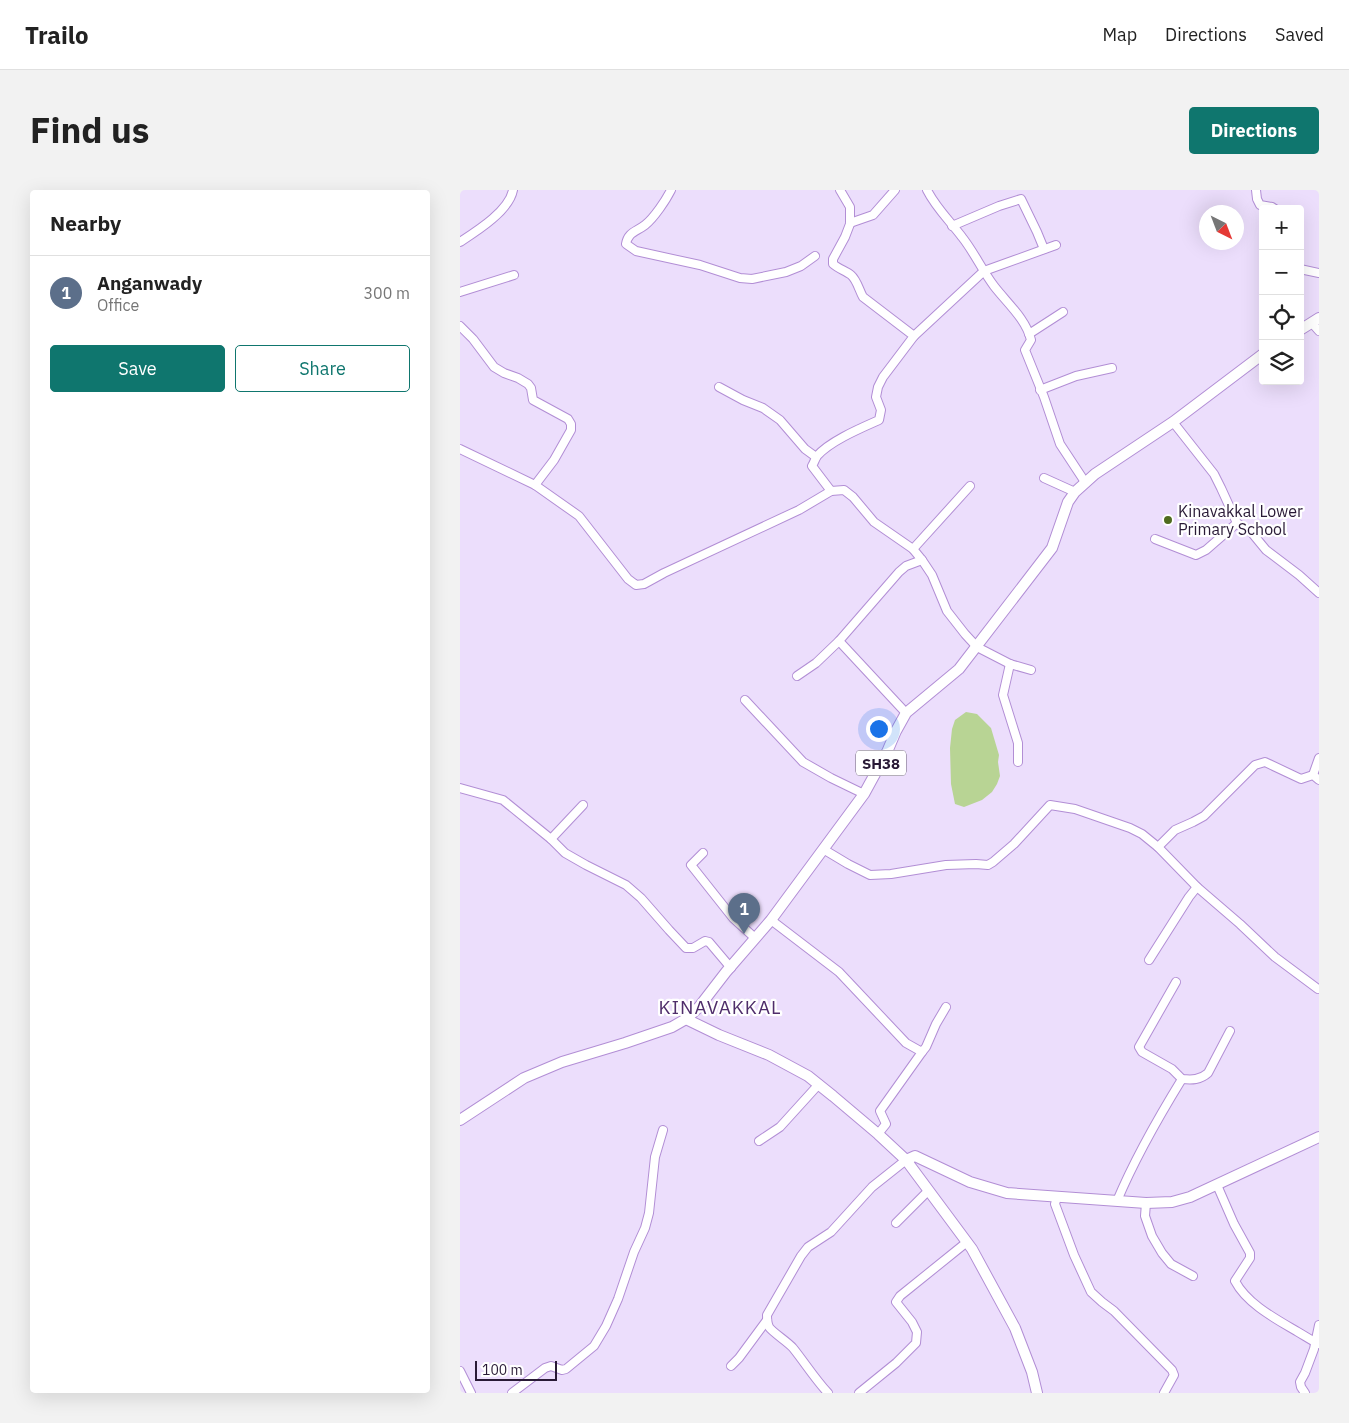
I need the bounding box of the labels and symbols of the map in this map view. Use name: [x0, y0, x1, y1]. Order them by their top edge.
north arrow: [1199, 205, 1244, 250]
place label: Kinavakkal Lower Primary School: [1178, 501, 1303, 539]
marker: Kinavakkal Lower Primary School: [1162, 514, 1174, 526]
your location: [866, 716, 892, 742]
road number: SH38: [856, 750, 906, 776]
pin: 1: [728, 893, 760, 934]
district label: KINAVAKKAL: [658, 995, 782, 1019]
scale bar: [475, 1358, 558, 1381]

